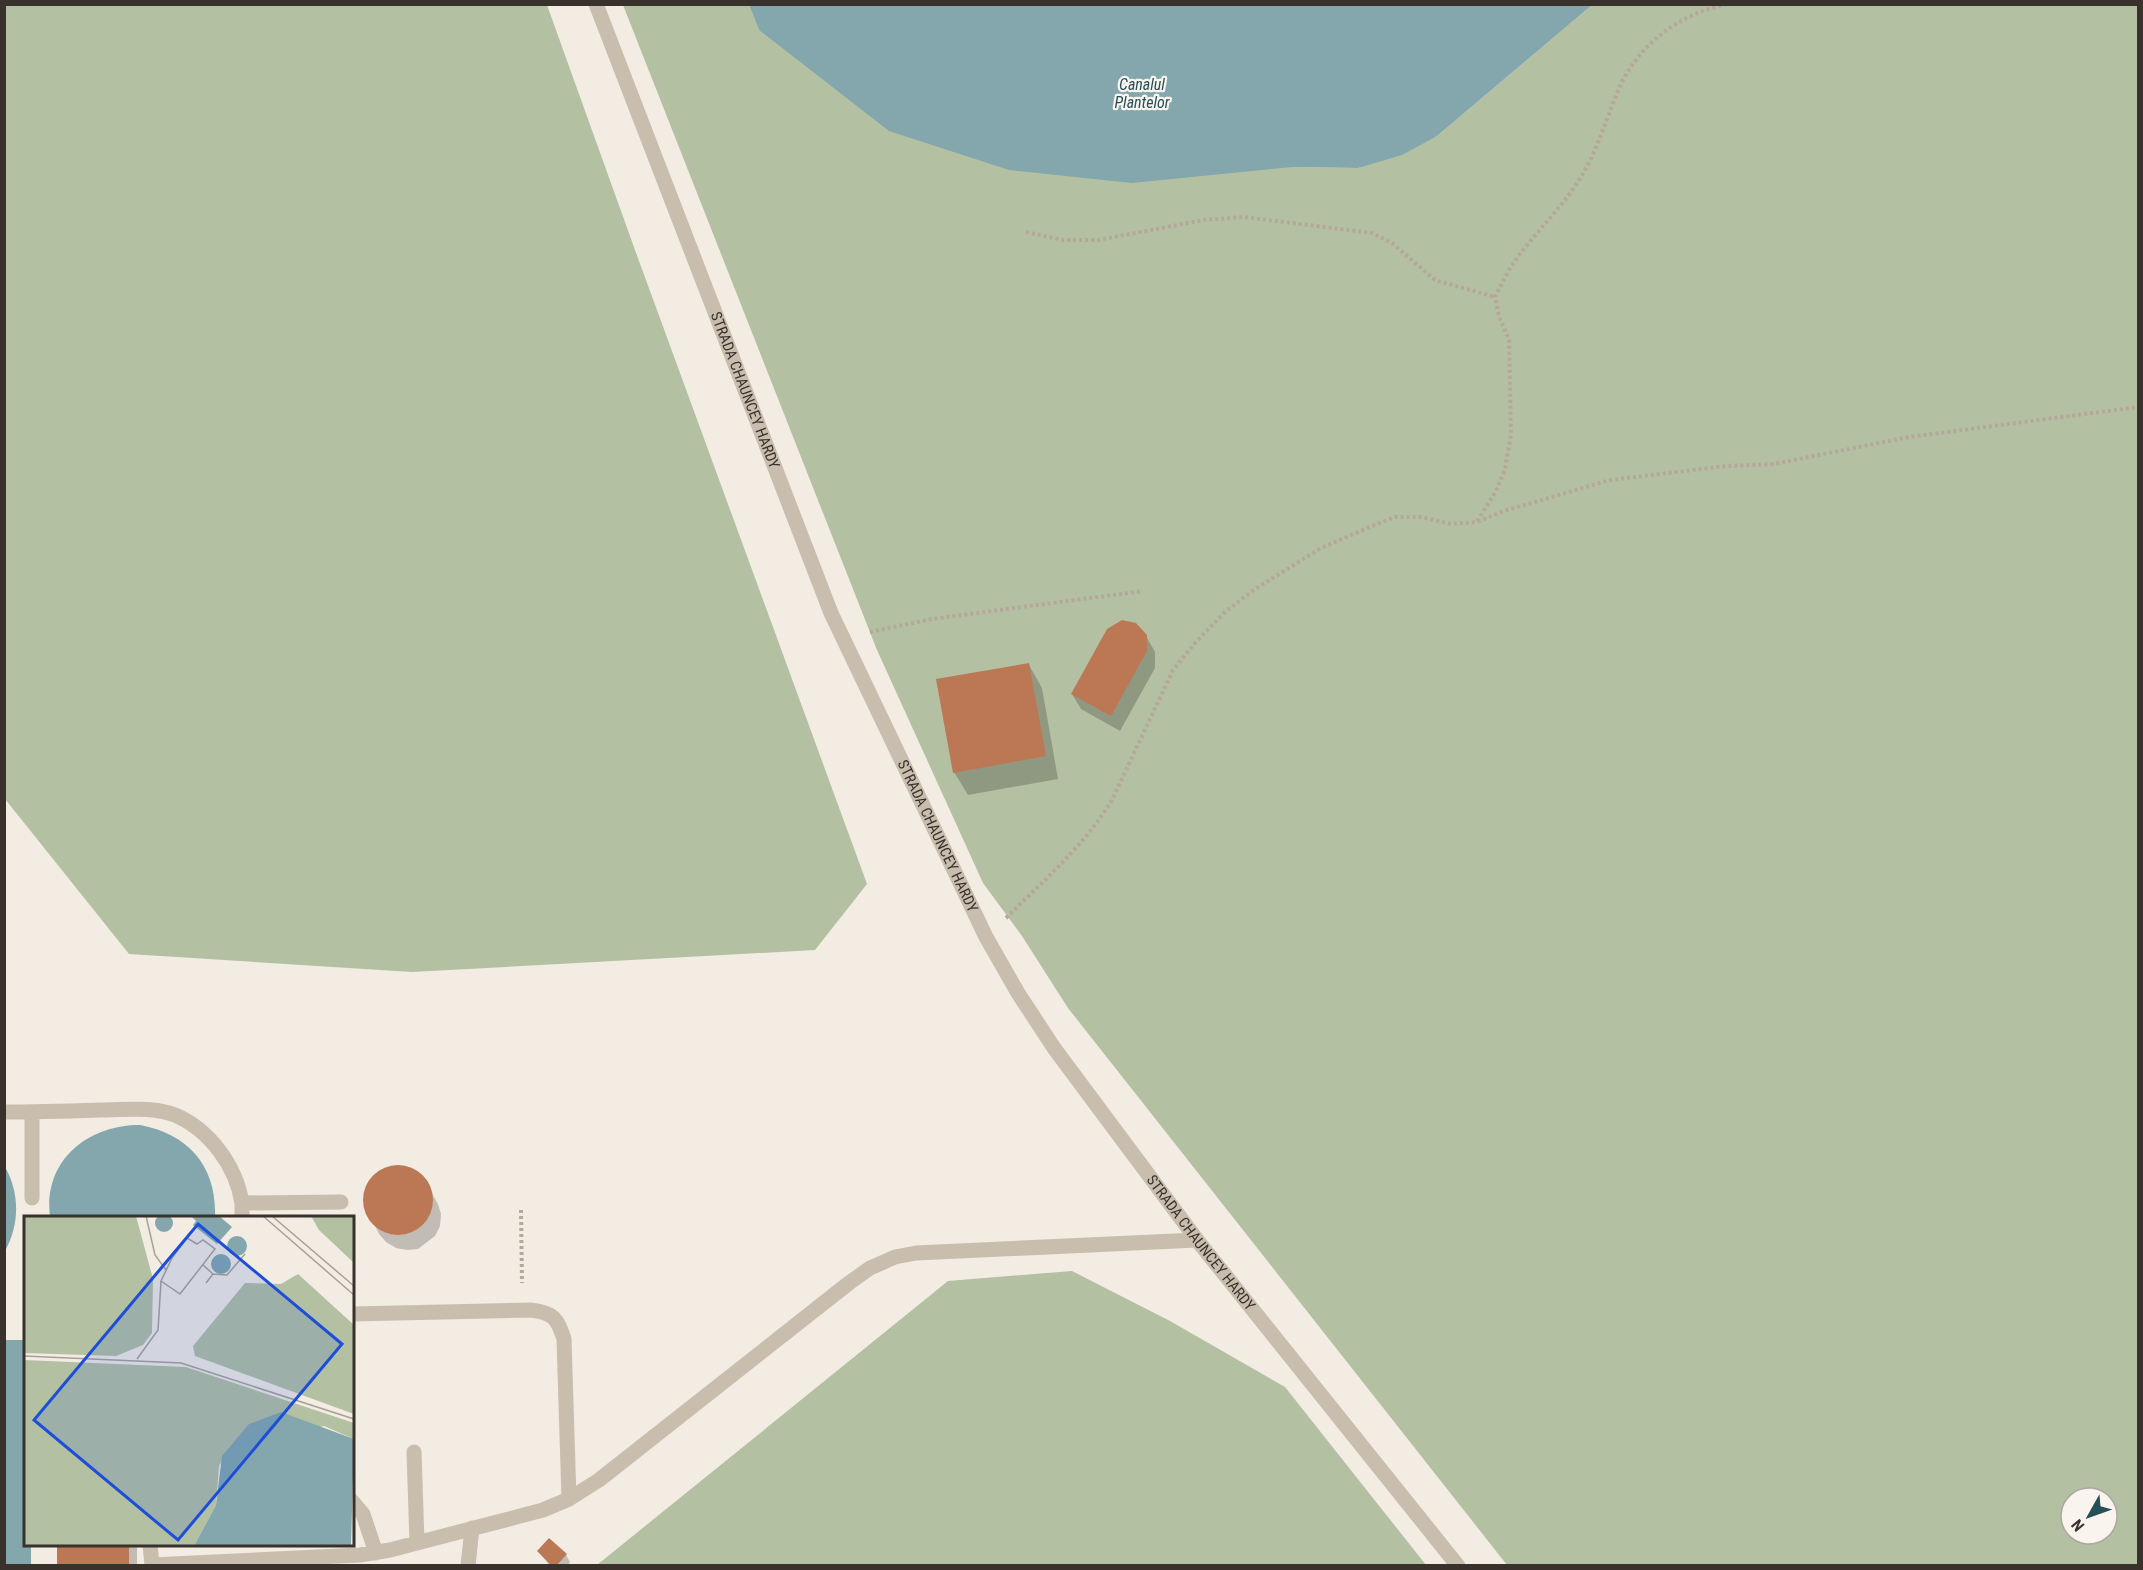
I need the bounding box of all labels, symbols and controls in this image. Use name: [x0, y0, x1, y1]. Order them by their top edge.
water label: Canalul Plantelor: [1114, 75, 1171, 112]
street label: STRADA CHAUNCEY HARDY: [707, 309, 783, 471]
street label: STRADA CHAUNCEY HARDY: [894, 757, 982, 915]
street label: STRADA CHAUNCEY HARDY: [1143, 1171, 1259, 1314]
inset map: [24, 1216, 354, 1546]
north arrow: [2059, 1486, 2119, 1546]
text: N: [2067, 1515, 2088, 1535]

